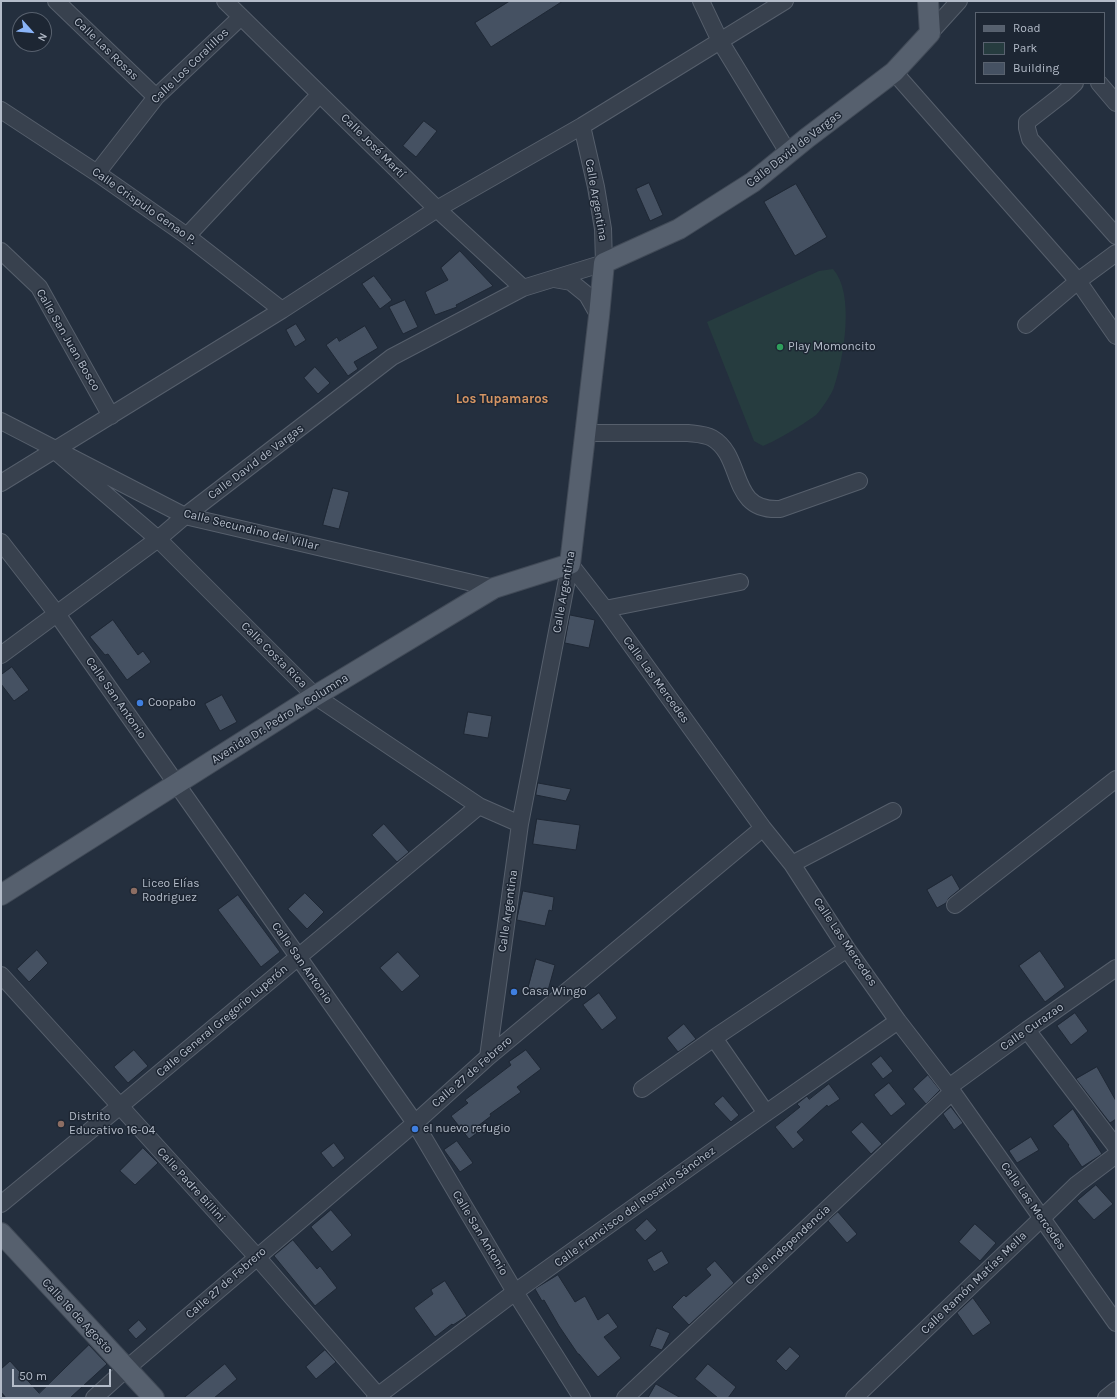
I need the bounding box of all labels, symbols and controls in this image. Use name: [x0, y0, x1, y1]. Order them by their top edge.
north arrow: [12, 12, 52, 52]
legend: [975, 12, 1105, 84]
street label: Calle Las Rosas: [71, 15, 141, 83]
text: Road: [1013, 21, 1041, 35]
street label: Calle Los Coralillos: [148, 25, 232, 107]
text: N: [35, 31, 50, 44]
text: Park: [1013, 41, 1037, 55]
text: Building: [1013, 61, 1059, 75]
street label: Calle David de Vargas: [744, 107, 844, 191]
street label: Calle José Martí: [338, 111, 408, 181]
street label: Calle Argentina: [582, 158, 610, 242]
street label: Calle Crispulo Genao P.: [89, 164, 199, 248]
street label: Calle San Juan Bosco: [33, 286, 103, 394]
place label: Play Momoncito: [788, 340, 876, 354]
marker: Play Momoncito: [775, 342, 785, 352]
district label: Los Tupamaros: [456, 391, 548, 407]
street label: Calle David de Vargas: [205, 421, 307, 503]
street label: Calle Secundino del Villar: [182, 506, 320, 554]
street label: Calle Argentina: [550, 550, 578, 634]
street label: Calle Costa Rica: [238, 619, 310, 691]
street label: Calle Las Mercedes: [620, 634, 692, 726]
street label: Calle San Antonio: [83, 654, 149, 742]
street label: Avenida Dr. Pedro A. Columna: [209, 671, 351, 767]
place label: Coopabo: [148, 696, 196, 710]
marker: Coopabo: [135, 698, 145, 708]
street label: Calle Argentina: [495, 869, 521, 953]
place label: Liceo Elías Rodriguez: [142, 877, 200, 905]
marker: Liceo Elías Rodriguez: [129, 886, 139, 896]
street label: Calle Las Mercedes: [810, 895, 880, 989]
street label: Calle San Antonio: [269, 919, 335, 1007]
street label: Calle General Gregorio Luperón: [153, 962, 291, 1080]
place label: Casa Wingo: [522, 985, 587, 999]
marker: Casa Wingo: [509, 987, 519, 997]
street label: Calle Curazao: [998, 1000, 1066, 1054]
street label: Calle 27 de Febrero: [429, 1033, 515, 1111]
place label: Distrito Educativo 16-04: [69, 1110, 155, 1138]
marker: Distrito Educativo 16-04: [56, 1119, 66, 1129]
place label: el nuevo refugio: [423, 1122, 510, 1136]
marker: el nuevo refugio: [410, 1124, 420, 1134]
street label: Calle Francisco del Rosario Sánchez: [552, 1144, 718, 1270]
street label: Calle Padre Billini: [154, 1145, 228, 1225]
street label: Calle Las Mercedes: [997, 1159, 1069, 1253]
street label: Calle San Antonio: [449, 1188, 511, 1278]
street label: Calle Independencia: [743, 1202, 833, 1288]
street label: Calle Ramón Matías Mella: [918, 1229, 1030, 1337]
street label: Calle 27 de Febrero: [183, 1244, 269, 1322]
street label: Calle 16 de Agosto: [39, 1276, 115, 1356]
scale bar: [14, 1361, 113, 1387]
text: 50 m: [19, 1369, 47, 1383]

